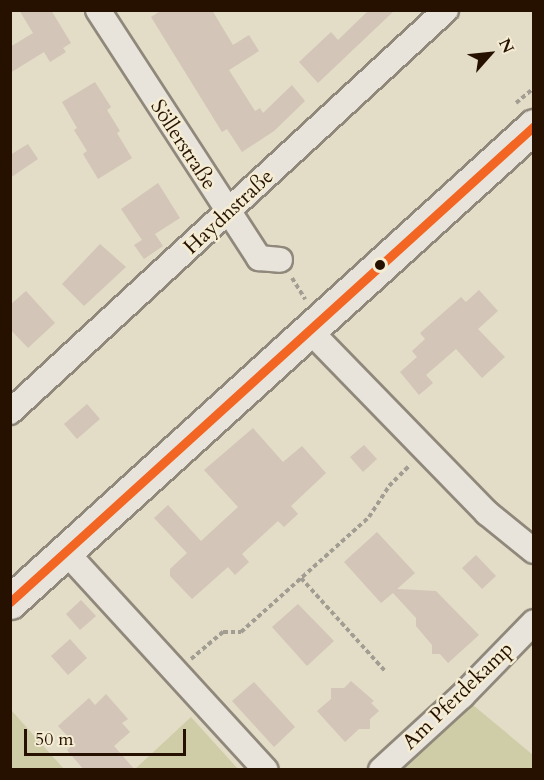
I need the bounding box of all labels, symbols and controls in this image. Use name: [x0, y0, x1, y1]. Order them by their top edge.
north arrow: [460, 24, 520, 84]
text: N: [493, 35, 519, 57]
street label: Söllerstraße: [145, 95, 221, 195]
street label: Haydnstraße: [179, 164, 279, 260]
unlabelled marker: [374, 259, 386, 271]
street label: Am Pferdekamp: [397, 637, 519, 755]
scale bar: [27, 717, 189, 755]
text: 50 m: [35, 727, 74, 752]

